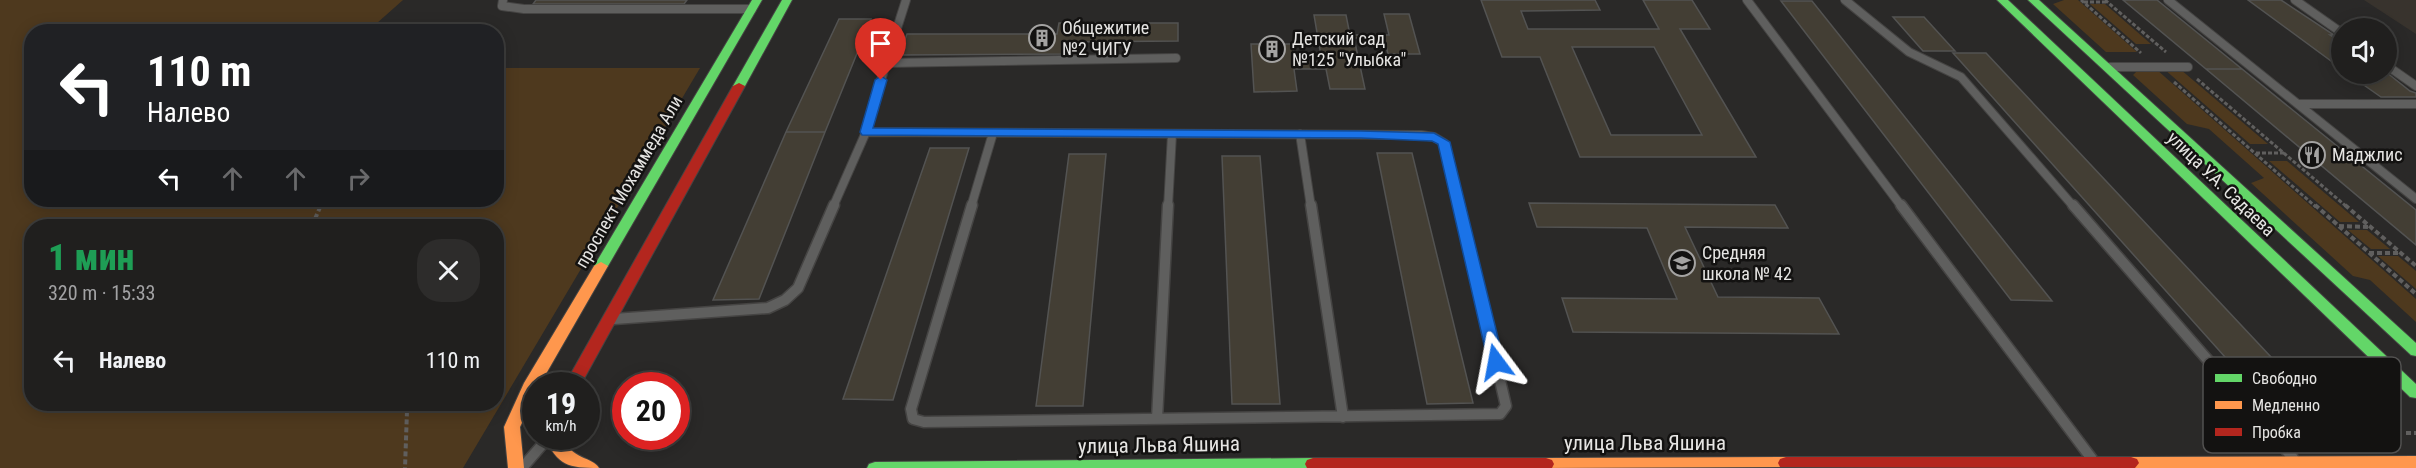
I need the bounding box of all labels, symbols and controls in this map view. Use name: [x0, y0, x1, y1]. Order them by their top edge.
place label: Общежитие №2 ЧИГУ: [1062, 17, 1149, 59]
pin: [855, 18, 906, 80]
map controls: [2331, 18, 2397, 84]
button: sound: [2331, 18, 2397, 84]
building icon: Общежитие №2 ЧИГУ: [1027, 23, 1057, 53]
icon: arrive: [864, 27, 897, 60]
place label: Детский сад №125 "Улыбка": [1292, 28, 1406, 70]
building icon: Детский сад №125 "Улыбка": [1257, 34, 1287, 64]
text: 110 m: [147, 47, 252, 96]
icon: left: [48, 48, 126, 126]
street label: проспект Мохаммеда Али: [571, 92, 687, 272]
text: Налево: [147, 97, 230, 129]
street label: улица У.А. Садаева: [2163, 127, 2279, 240]
restaurant icon: Маджлис: [2297, 140, 2327, 170]
place label: Маджлис: [2332, 144, 2402, 165]
icon: left: [153, 162, 186, 195]
icon: ahead: [216, 162, 249, 195]
icon: ahead: [279, 162, 312, 195]
icon: right: [342, 162, 375, 195]
text: 1 мин: [48, 237, 134, 279]
button: close: [417, 239, 480, 302]
place label: Средняя школа № 42: [1702, 242, 1792, 284]
school or university icon: Средняя школа № 42: [1667, 248, 1697, 278]
text: 320 m · 15:33: [48, 281, 155, 305]
position arrow: [1464, 330, 1528, 394]
icon: left: [48, 344, 81, 377]
text: Налево: [99, 348, 166, 373]
text: 110 m: [426, 348, 480, 373]
legend: [2203, 357, 2401, 453]
text: Свободно: [2252, 369, 2317, 388]
speed limit sign: 20: [612, 372, 690, 450]
text: 19: [546, 386, 576, 421]
text: Медленно: [2252, 396, 2320, 415]
text: km/h: [546, 417, 576, 435]
text: Пробка: [2252, 423, 2301, 442]
street label: улица Льва Яшина: [1564, 431, 1726, 455]
street label: улица Льва Яшина: [1078, 432, 1240, 458]

